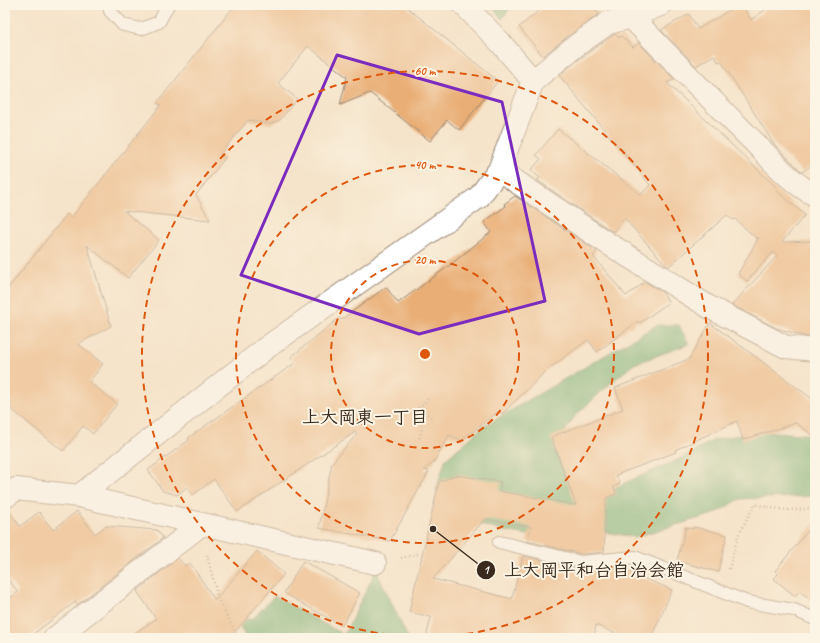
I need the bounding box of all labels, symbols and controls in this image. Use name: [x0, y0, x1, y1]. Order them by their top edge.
text: 60 m: [415, 63, 437, 79]
text: 40 m: [415, 157, 436, 173]
text: 20 m: [415, 252, 436, 268]
centre of rings: [418, 347, 432, 361]
district label: 上大岡東一丁目: [302, 406, 428, 428]
callout: 上大岡平和台自治会館: [476, 555, 692, 585]
text: 上大岡平和台自治会館: [504, 559, 684, 581]
text: 1: [483, 562, 490, 578]

